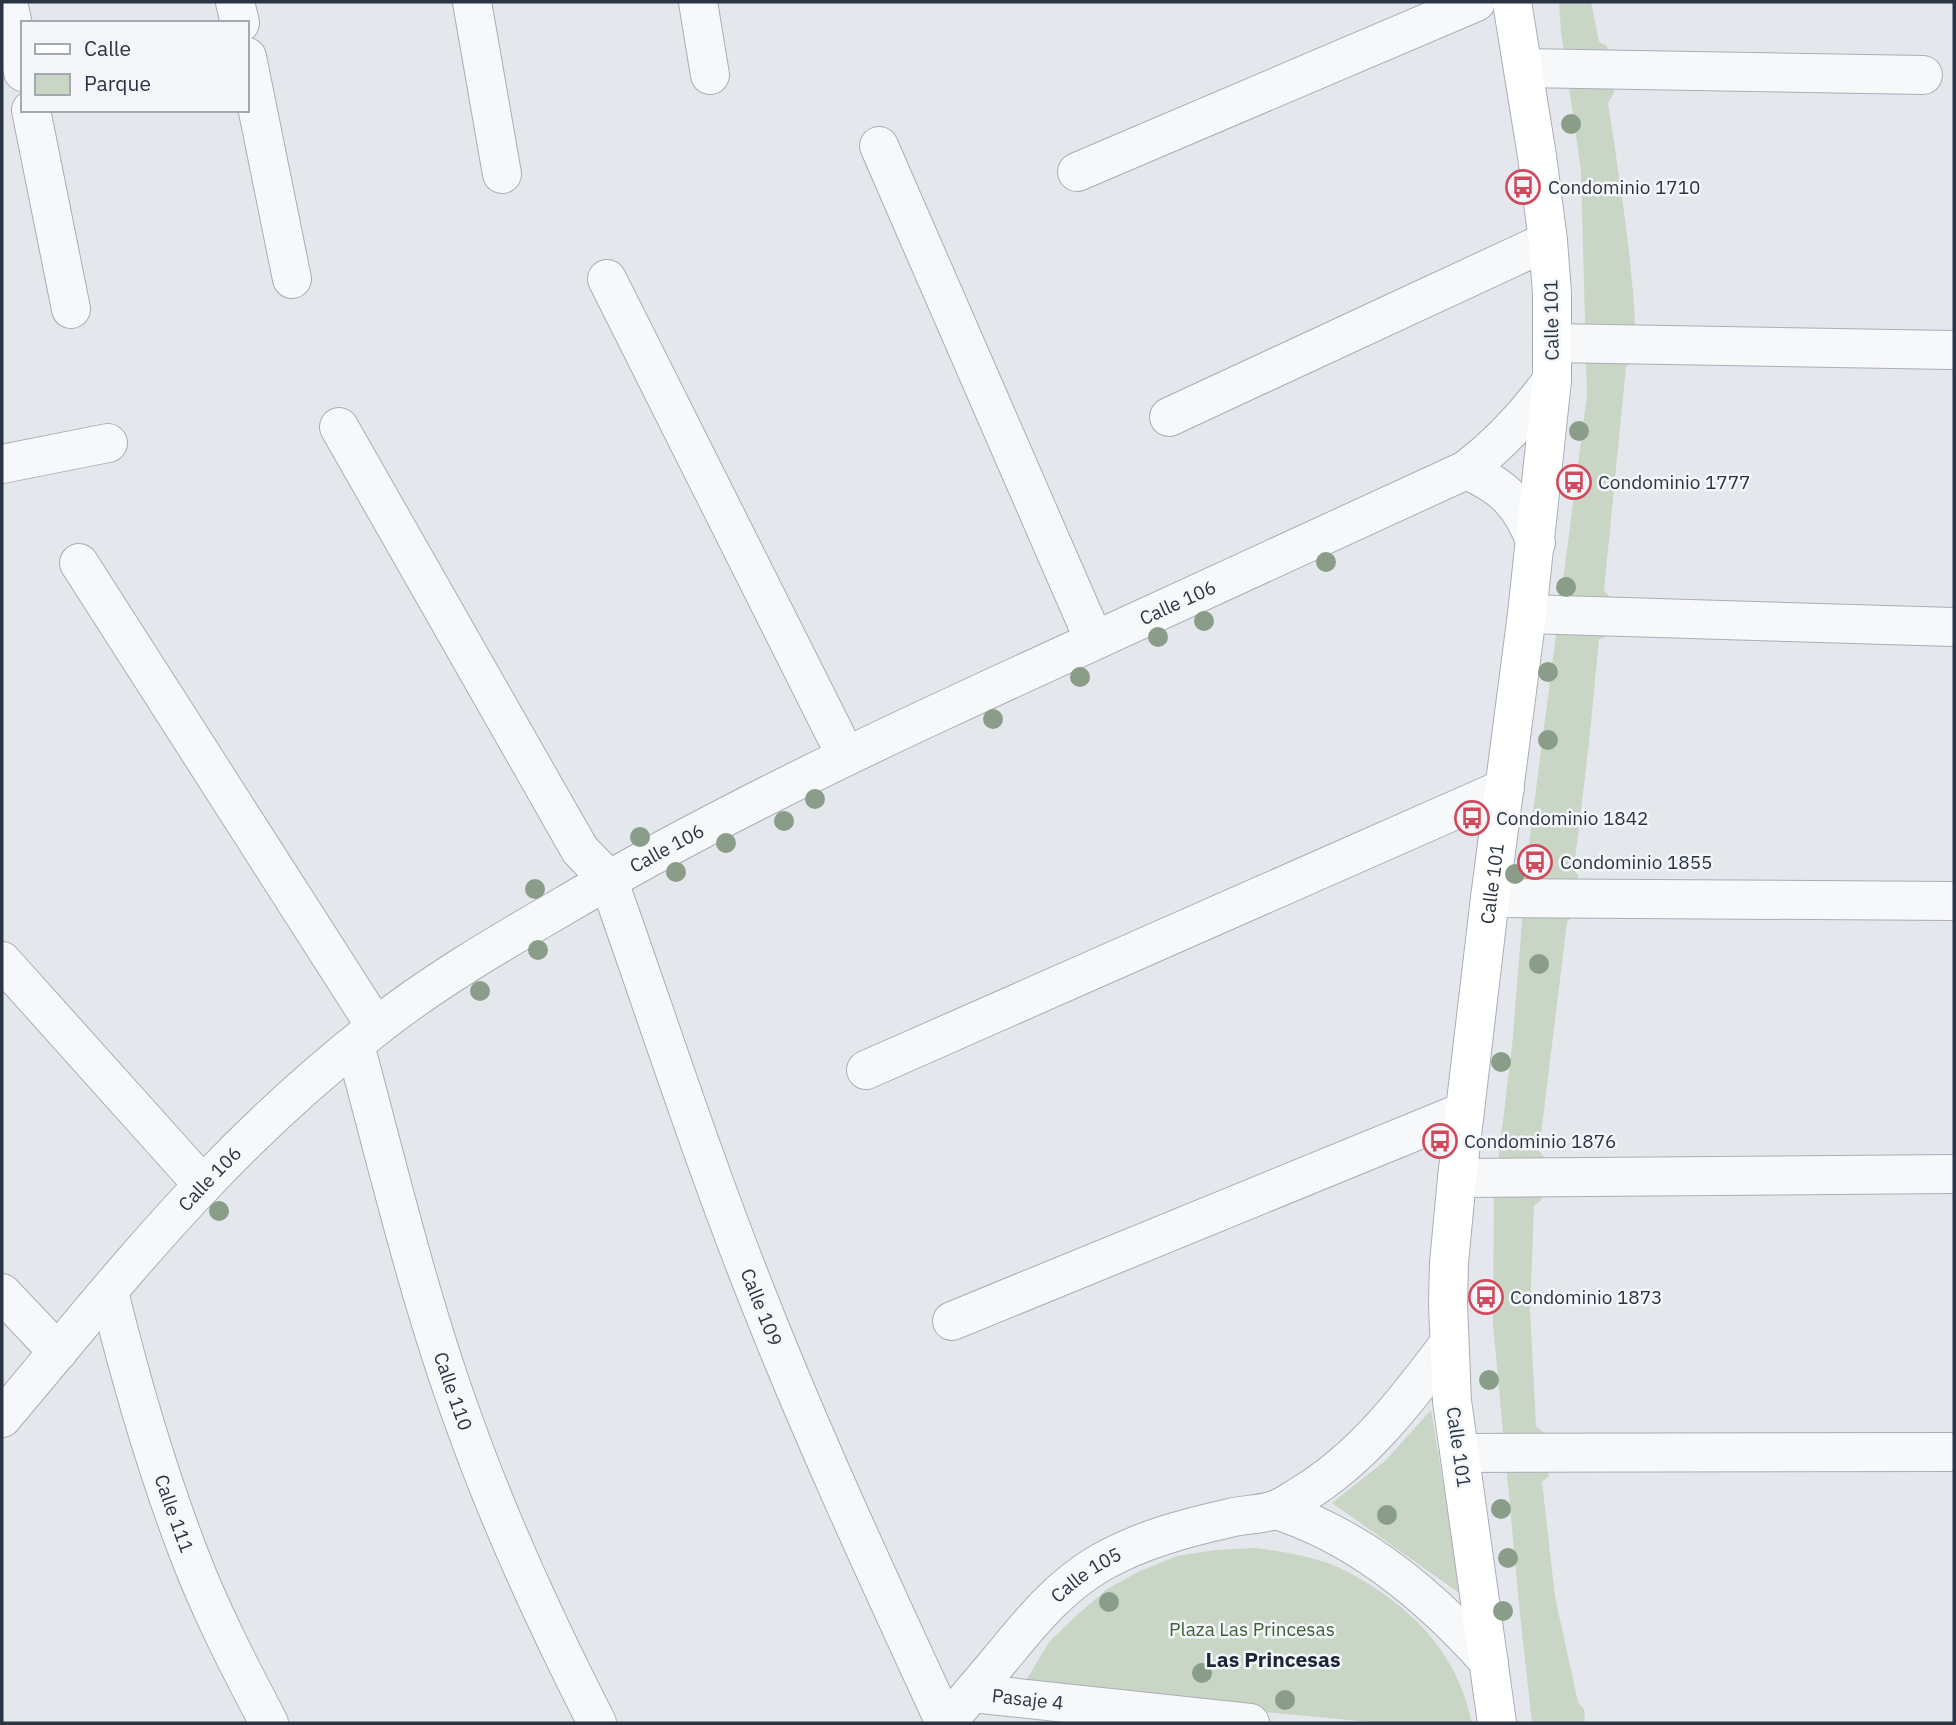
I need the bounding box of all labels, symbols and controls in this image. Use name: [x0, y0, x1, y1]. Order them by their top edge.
legend: [21, 21, 248, 112]
text: Calle: [84, 34, 131, 62]
text: Parque: [84, 69, 151, 97]
bus stop icon: Condominio 1710: [1504, 168, 1542, 206]
place label: Condominio 1710: [1548, 175, 1701, 199]
street label: Calle 101: [1538, 279, 1564, 361]
bus stop icon: Condominio 1777: [1555, 463, 1593, 501]
place label: Condominio 1777: [1598, 470, 1751, 494]
street label: Calle 106: [1136, 574, 1220, 630]
bus stop icon: Condominio 1842: [1453, 799, 1491, 837]
place label: Condominio 1842: [1496, 806, 1649, 830]
street label: Calle 106: [625, 818, 708, 878]
street label: Calle 101: [1475, 842, 1509, 925]
bus stop icon: Condominio 1855: [1516, 843, 1554, 881]
place label: Condominio 1855: [1560, 850, 1713, 874]
bus stop icon: Condominio 1876: [1421, 1122, 1459, 1160]
place label: Condominio 1876: [1464, 1129, 1617, 1153]
street label: Calle 106: [173, 1141, 246, 1216]
street label: Calle 109: [736, 1265, 788, 1349]
bus stop icon: Condominio 1873: [1467, 1278, 1505, 1316]
place label: Condominio 1873: [1510, 1285, 1663, 1309]
street label: Calle 110: [429, 1349, 478, 1434]
street label: Calle 101: [1441, 1405, 1477, 1489]
street label: Calle 111: [150, 1471, 199, 1556]
street label: Calle 105: [1045, 1542, 1125, 1608]
park label: Plaza Las Princesas: [1169, 1617, 1335, 1641]
district label: Las Princesas: [1206, 1645, 1340, 1673]
street label: Pasaje 4: [991, 1683, 1065, 1715]

